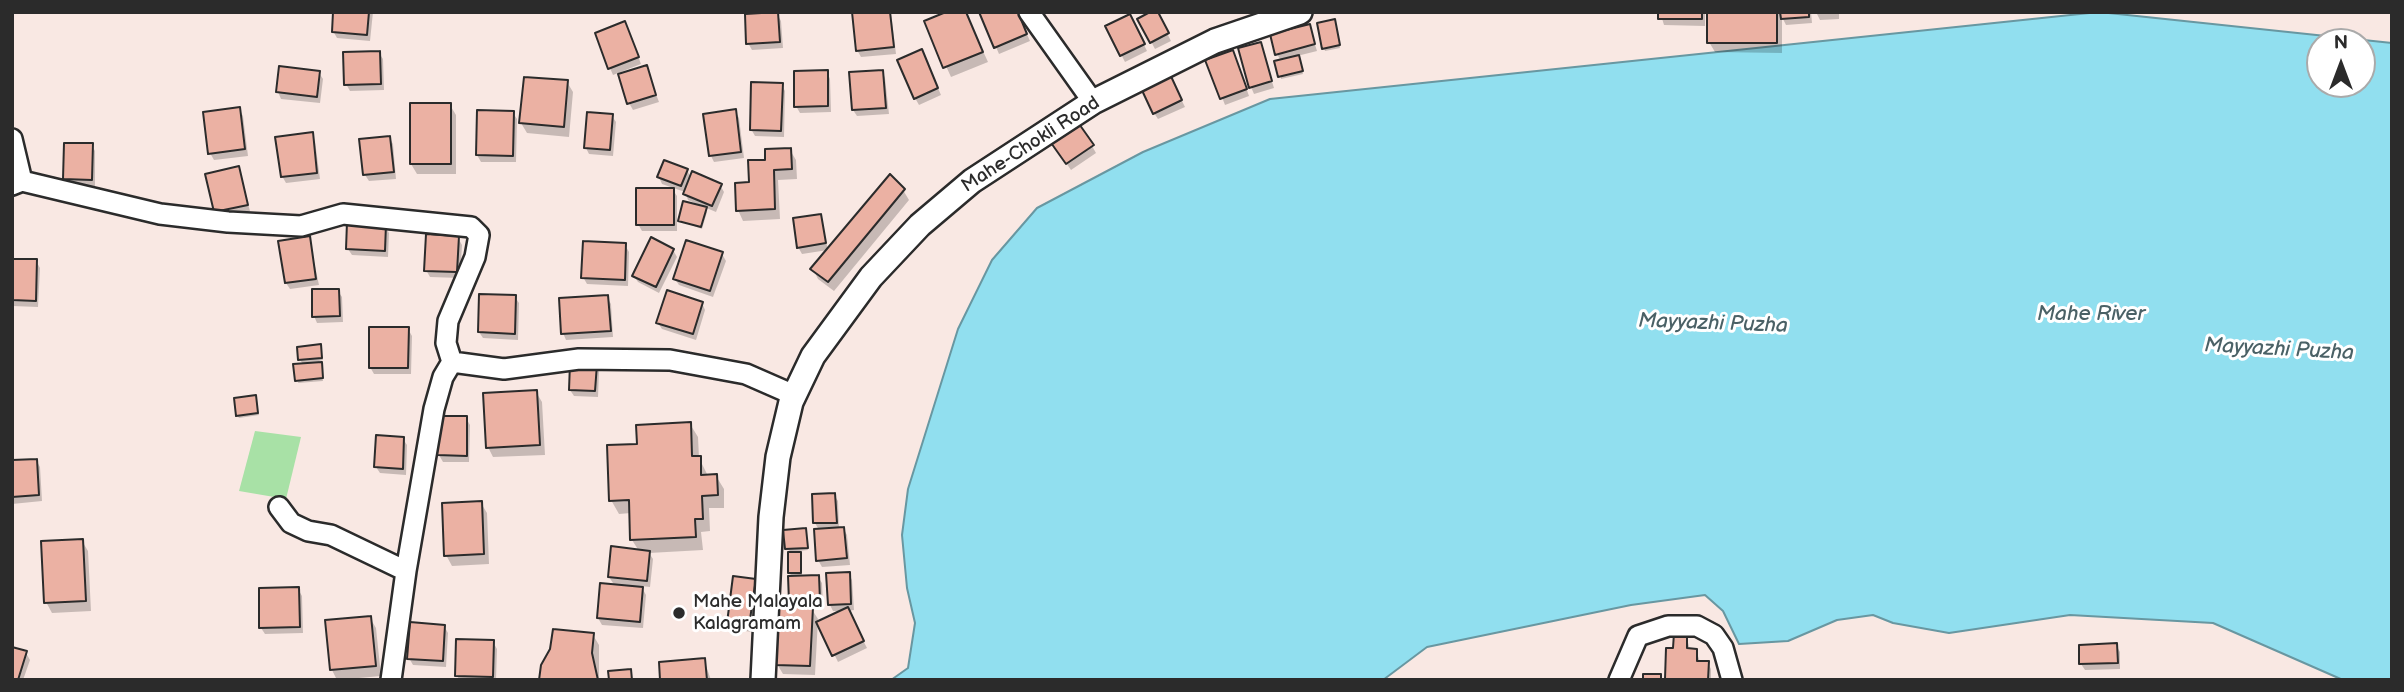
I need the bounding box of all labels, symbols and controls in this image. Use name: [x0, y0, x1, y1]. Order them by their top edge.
north arrow: [2306, 28, 2376, 98]
text: N: [2334, 32, 2348, 55]
street label: Mahe-Chokli Road: [958, 92, 1104, 198]
water label: Mahe River: [2037, 302, 2145, 328]
water label: Mayyazhi Puzha: [1638, 309, 1788, 339]
water label: Mayyazhi Puzha: [2204, 333, 2354, 367]
place label: Mahe Malayala Kalagramam: [693, 591, 823, 635]
marker: Mahe Malayala Kalagramam: [671, 605, 687, 621]

